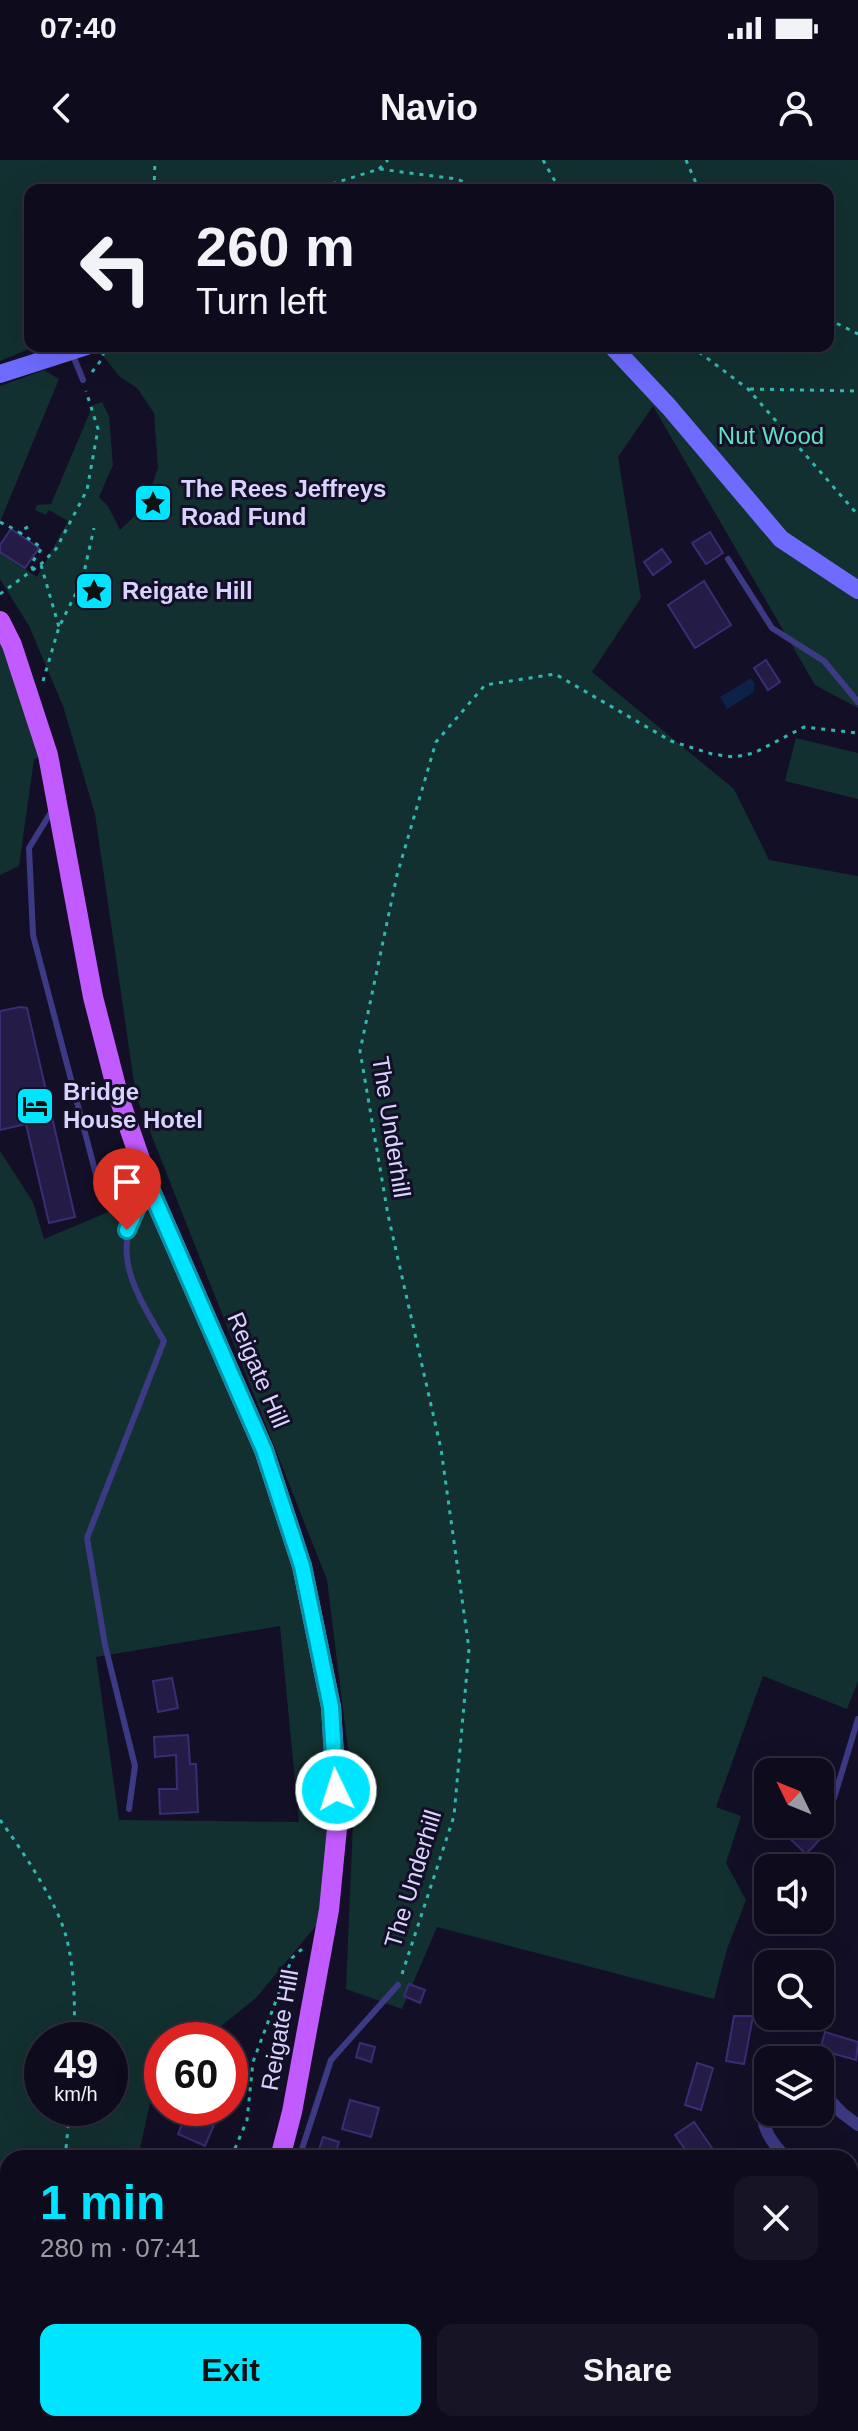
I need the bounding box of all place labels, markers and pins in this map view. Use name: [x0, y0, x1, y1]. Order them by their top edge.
place label: The Rees Jeffreys Road Fund: [181, 475, 386, 530]
place icon: The Rees Jeffreys Road Fund: [132, 482, 174, 524]
place icon: Reigate Hill: [73, 570, 115, 612]
place label: Reigate Hill: [122, 577, 253, 604]
place label: Bridge House Hotel: [63, 1078, 203, 1133]
hotel icon: Bridge House Hotel: [14, 1085, 56, 1127]
pin: [93, 1148, 161, 1230]

